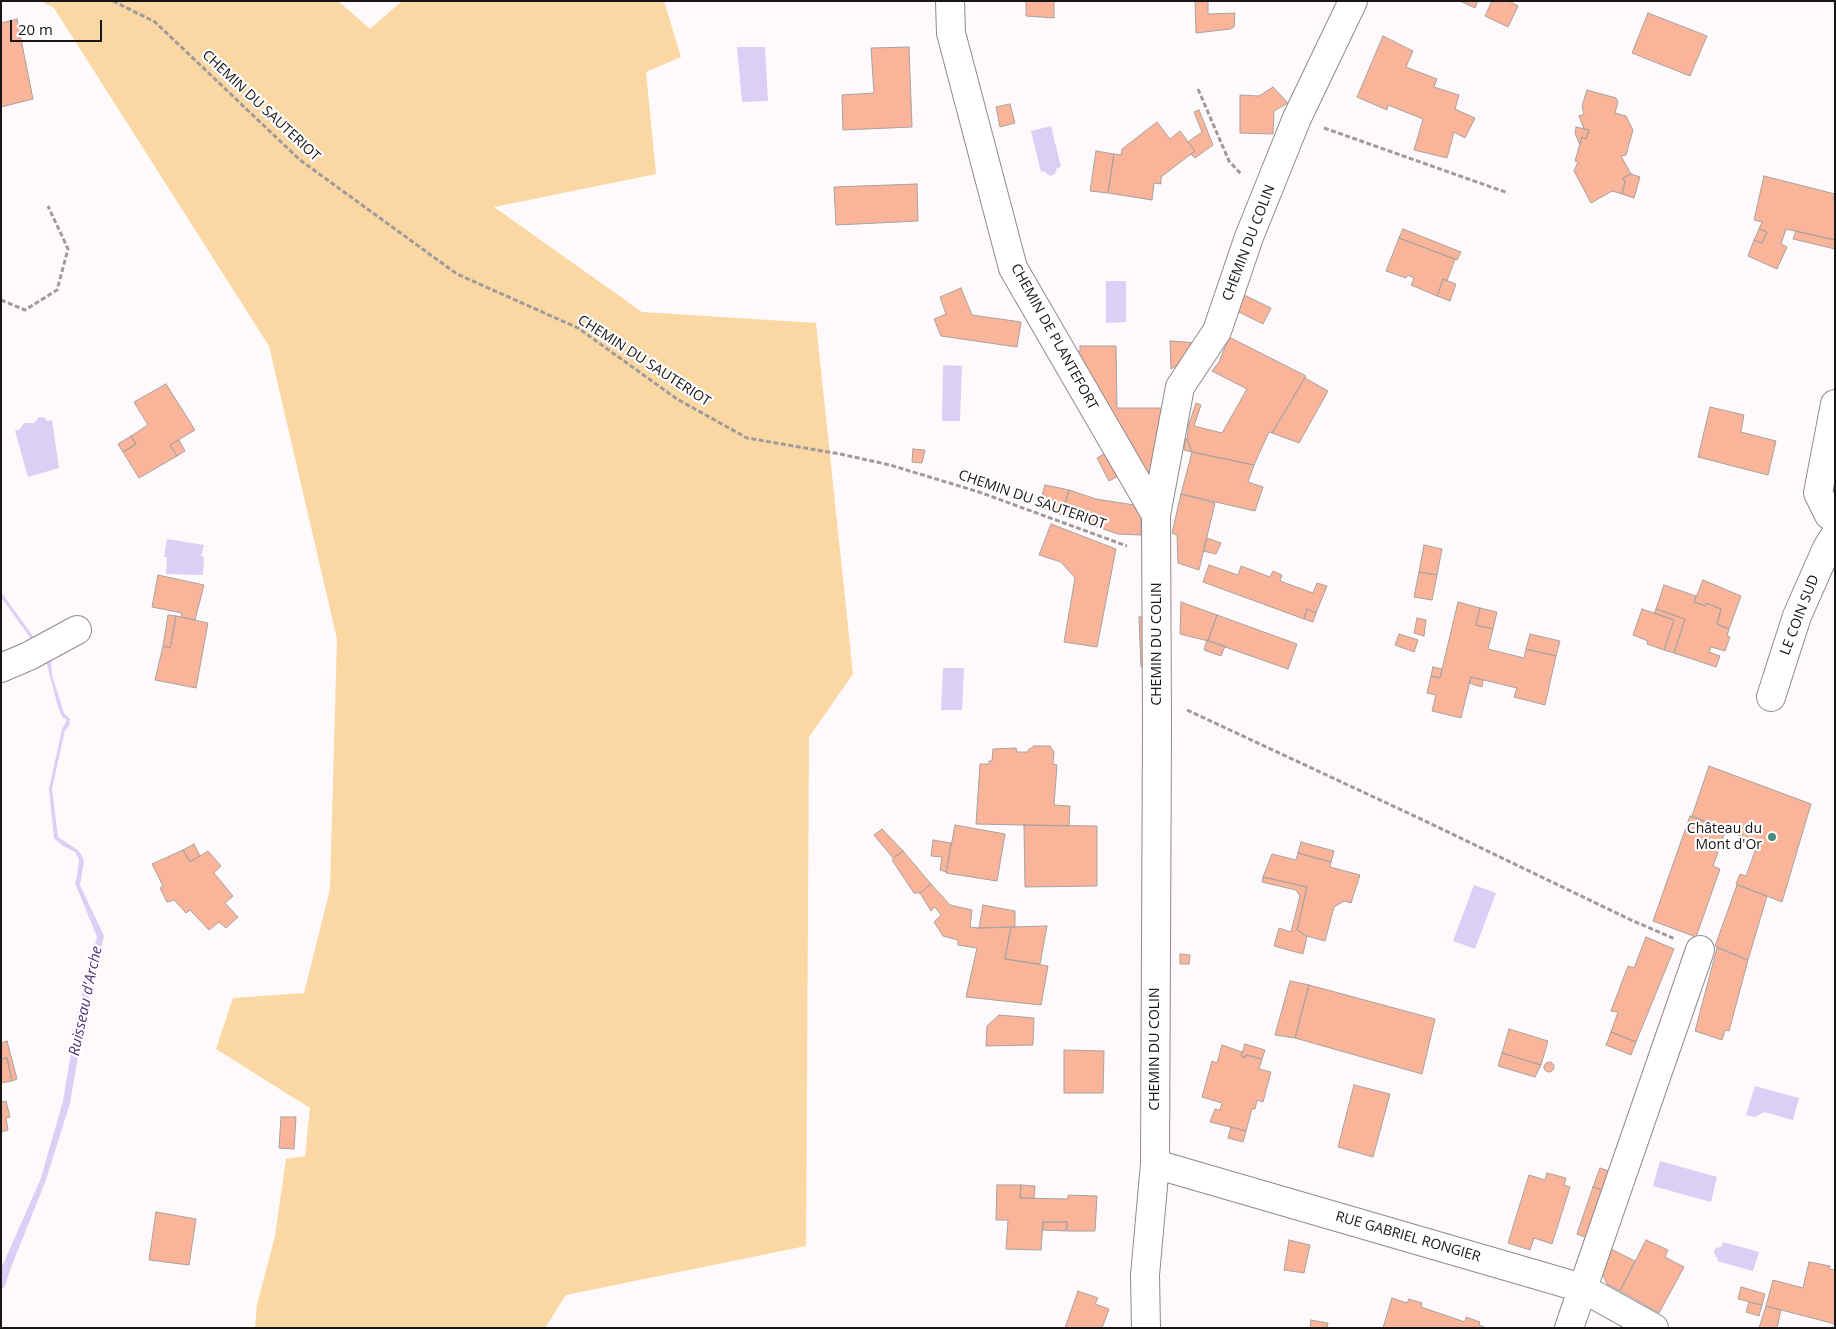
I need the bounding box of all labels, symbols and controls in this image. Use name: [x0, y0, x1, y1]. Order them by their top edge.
scale bar: [12, 10, 105, 42]
text: 20 m: [18, 19, 53, 39]
street label: CHEMIN DU SAUTERIOT: [199, 47, 323, 165]
street label: CHEMIN DU COLIN: [1219, 183, 1279, 303]
street label: CHEMIN DE PLANTEFORT: [1007, 261, 1101, 413]
street label: CHEMIN DU SAUTERIOT: [574, 312, 714, 410]
street label: CHEMIN DU SAUTERIOT: [956, 467, 1108, 533]
street label: LE COIN SUD: [1777, 573, 1823, 657]
street label: CHEMIN DU COLIN: [1149, 582, 1165, 706]
place label: Château du Mont d'Or: [1687, 821, 1762, 854]
marker: Château du Mont d'Or: [1766, 831, 1778, 843]
water label: Ruisseau d'Arche: [66, 945, 106, 1057]
street label: CHEMIN DU COLIN: [1147, 987, 1163, 1111]
street label: RUE GABRIEL RONGIER: [1333, 1208, 1483, 1266]

